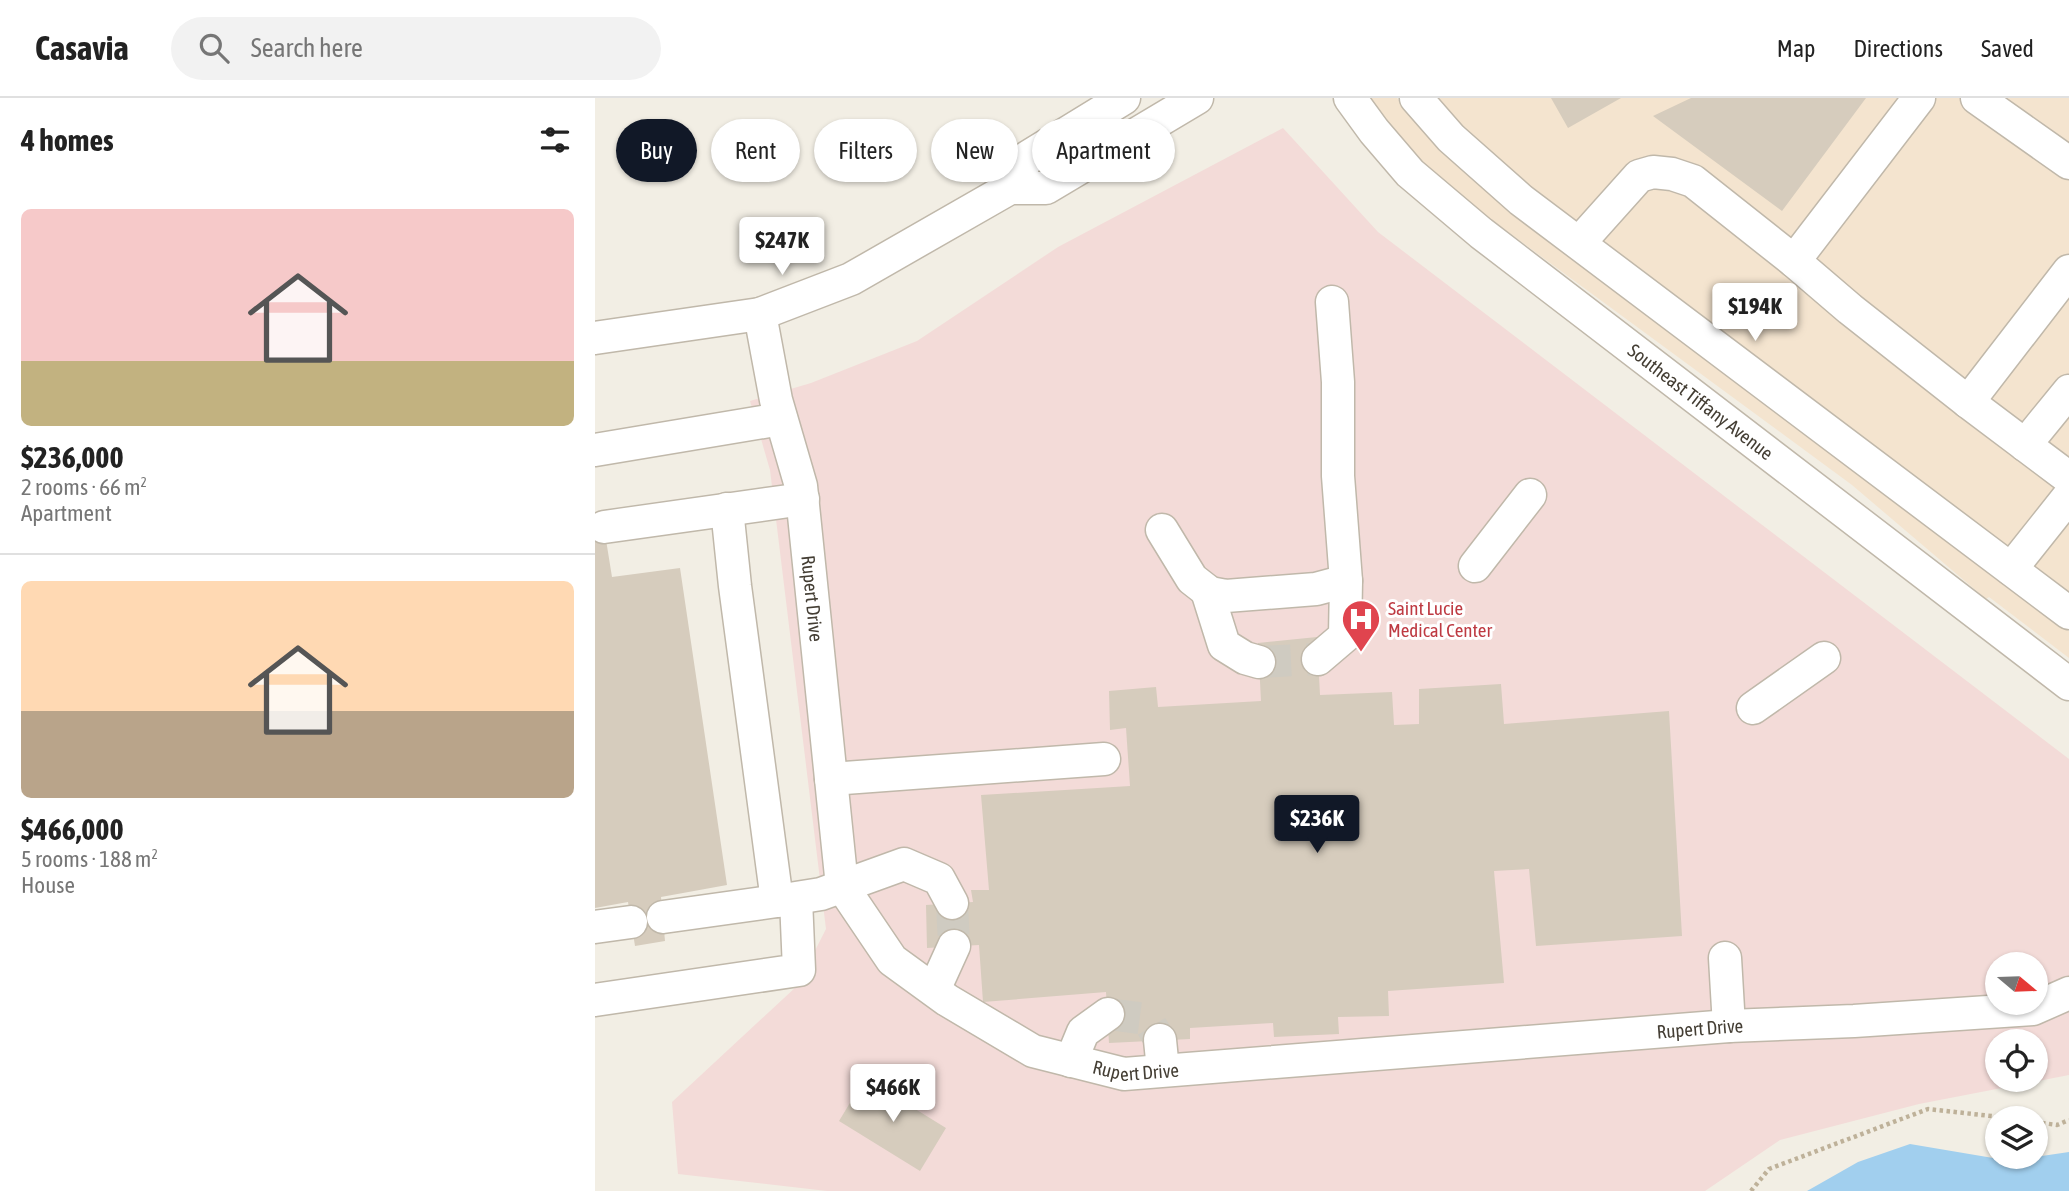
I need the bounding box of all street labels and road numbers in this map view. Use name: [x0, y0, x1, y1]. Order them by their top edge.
street label: Southeast Tiffany Avenue: [1624, 339, 1778, 464]
street label: Rupert Drive: [797, 554, 828, 643]
street label: Rupert Drive: [1656, 1014, 1744, 1043]
street label: Rupert Drive: [1091, 1056, 1180, 1085]

